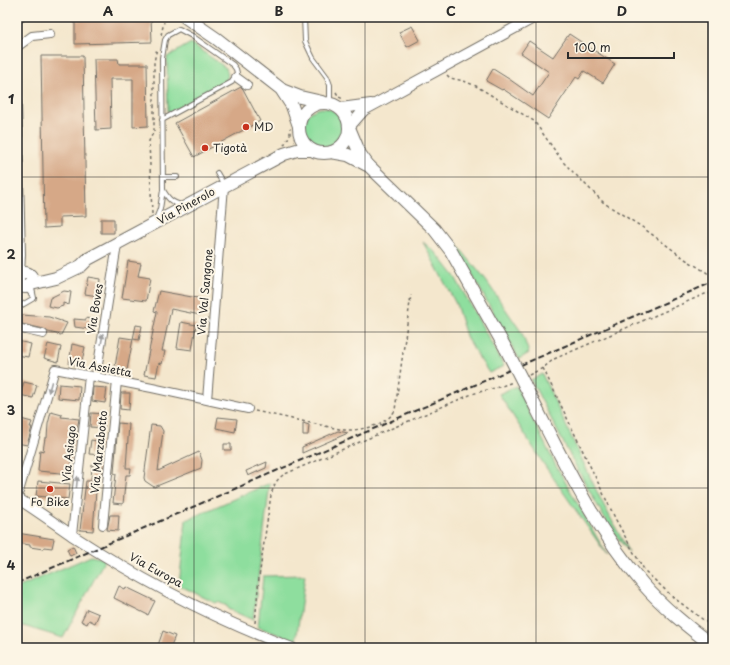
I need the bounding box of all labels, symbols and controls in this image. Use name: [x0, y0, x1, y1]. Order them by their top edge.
text: A: [103, 1, 113, 20]
text: B: [275, 1, 284, 20]
text: C: [446, 1, 456, 20]
text: D: [617, 1, 627, 20]
scale bar: [568, 34, 674, 60]
text: 100 m: [574, 38, 611, 56]
text: 1: [8, 89, 14, 108]
place label: MD: [254, 118, 274, 135]
marker: MD: [241, 122, 251, 132]
place label: Tigotà: [213, 139, 247, 156]
marker: Tigotà: [200, 143, 210, 153]
street label: Via Pinerolo: [154, 183, 218, 228]
text: 2: [6, 244, 16, 263]
street label: Via Val Sangone: [192, 248, 217, 336]
street label: Via Boves: [82, 282, 107, 335]
one-way arrow: [99, 333, 105, 345]
street label: Via Assietta: [67, 352, 133, 381]
one-way arrow: [47, 381, 53, 393]
text: 3: [7, 400, 16, 419]
street label: Via Marzabotto: [86, 410, 111, 494]
street label: Via Asiago: [57, 425, 80, 483]
one-way arrow: [74, 476, 81, 488]
marker: Fo Bike: [45, 484, 55, 494]
place label: Fo Bike: [31, 493, 70, 510]
street label: Via Europa: [126, 548, 187, 592]
text: 4: [7, 555, 16, 574]

